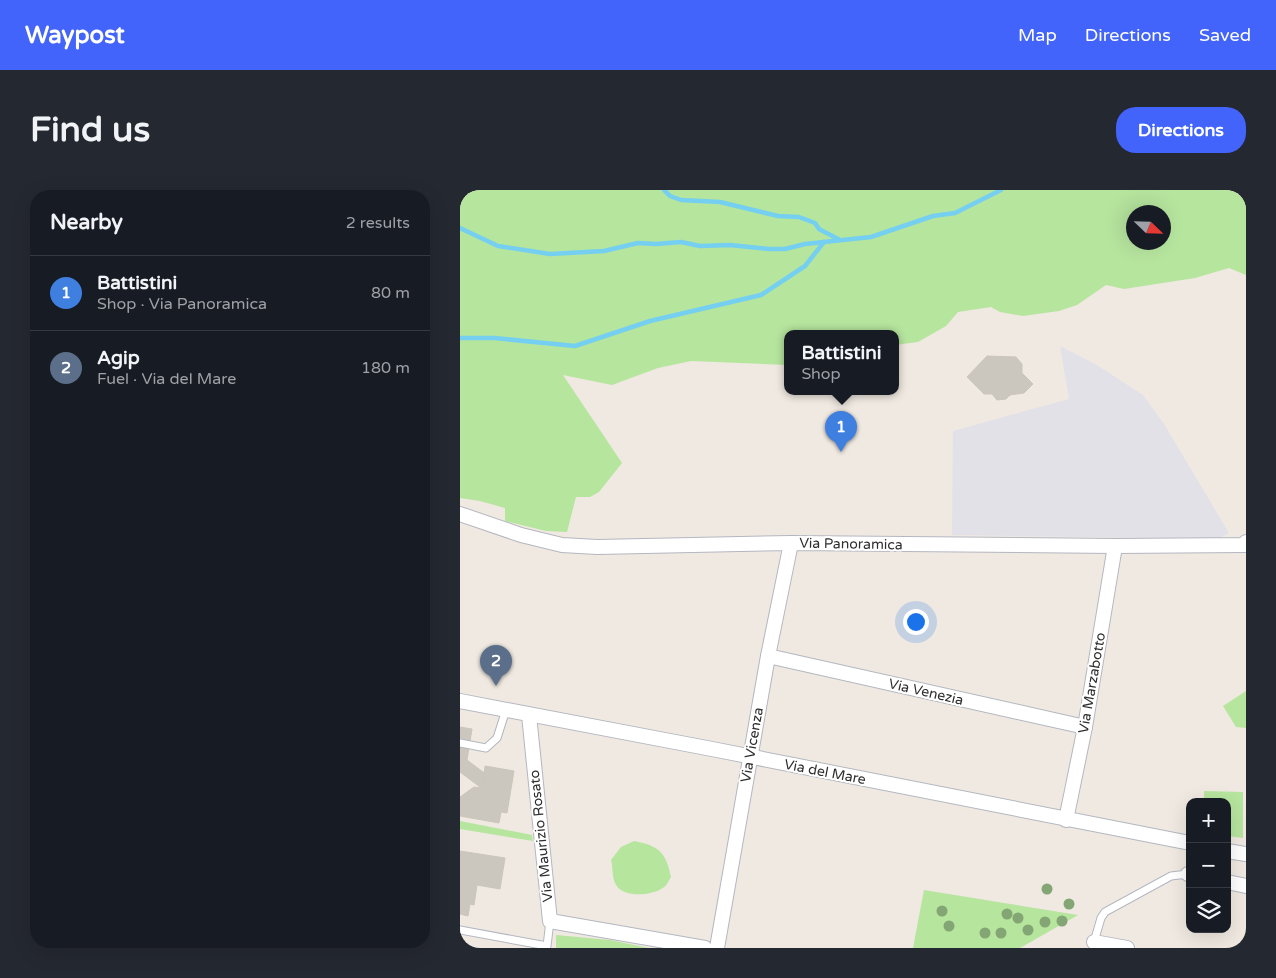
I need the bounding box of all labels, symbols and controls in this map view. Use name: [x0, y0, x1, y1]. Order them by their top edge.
text: Waypost: [25, 21, 125, 50]
text: Map: [1018, 24, 1057, 46]
text: Directions: [1085, 24, 1171, 46]
text: Saved: [1199, 24, 1251, 46]
button: Directions: [1116, 107, 1246, 153]
text: Find us: [30, 109, 150, 151]
north arrow: [1126, 205, 1171, 250]
text: Nearby: [50, 210, 123, 235]
text: 2 results: [346, 213, 410, 233]
text: Battistini: [97, 272, 177, 294]
text: 1: [61, 283, 71, 303]
text: 80 m: [371, 283, 410, 303]
text: Shop · Via Panoramica: [97, 294, 267, 314]
popup: [784, 330, 899, 395]
text: Battistini: [801, 342, 882, 364]
text: Agip: [97, 347, 140, 369]
text: 2: [61, 358, 71, 378]
text: 180 m: [361, 358, 410, 378]
text: Shop: [801, 364, 841, 384]
text: Fuel · Via del Mare: [97, 369, 236, 389]
pin: 1: [825, 411, 857, 452]
street label: Via Panoramica: [799, 535, 903, 553]
your location: [903, 609, 929, 635]
street label: Via Marzabotto: [1075, 631, 1109, 735]
pin: 2: [480, 645, 512, 686]
street label: Via Venezia: [887, 675, 965, 709]
street label: Via Vicenza: [737, 706, 767, 784]
street label: Via del Mare: [783, 756, 867, 788]
street label: Via Maurizio Rosato: [526, 769, 556, 903]
map controls: [1186, 798, 1231, 933]
button: +: [1186, 798, 1231, 843]
button: −: [1186, 843, 1231, 888]
button: layers: [1186, 888, 1231, 933]

